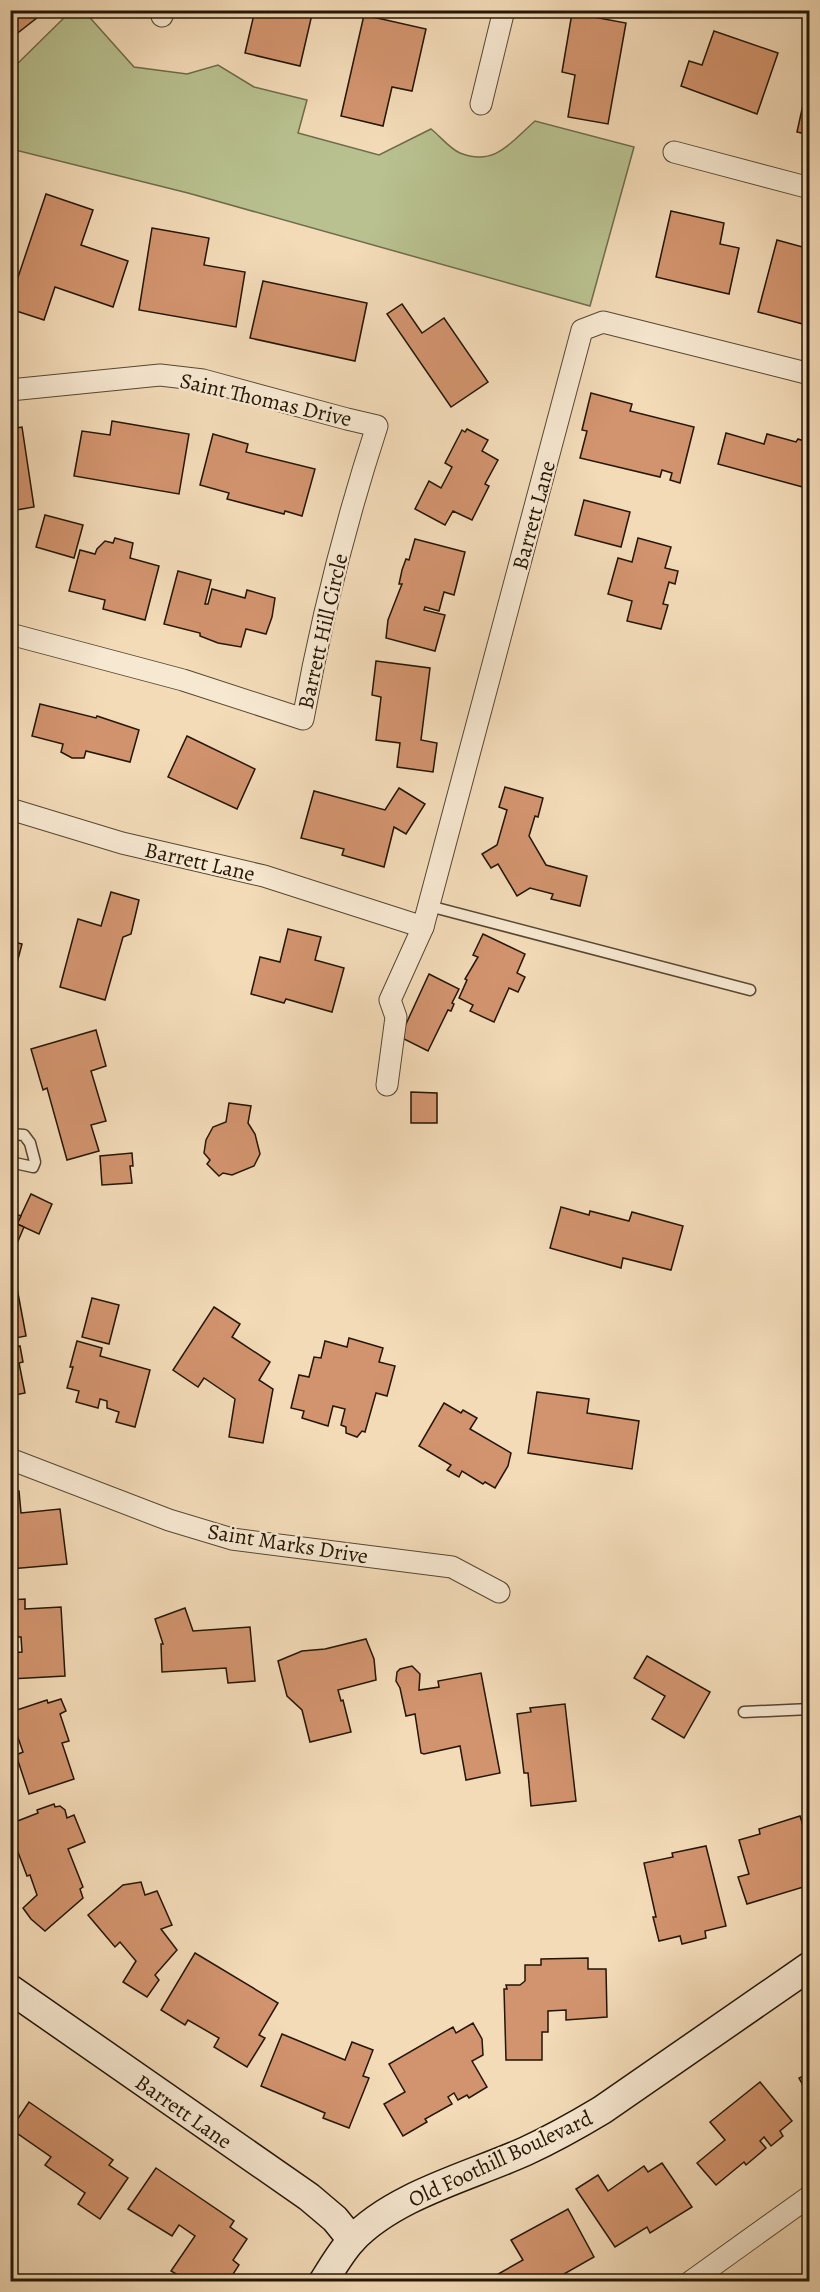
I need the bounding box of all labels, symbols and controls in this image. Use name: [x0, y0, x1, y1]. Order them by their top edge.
street label: Saint Thomas Drive: [177, 366, 355, 434]
street label: Barrett Lane: [505, 457, 563, 573]
street label: Barrett Hill Circle: [291, 551, 355, 712]
street label: Barrett Lane: [142, 835, 258, 889]
street label: Saint Marks Drive: [206, 1517, 370, 1571]
street label: Barrett Lane: [129, 2067, 238, 2156]
street label: Old Foothill Boulevard: [403, 2103, 598, 2215]

